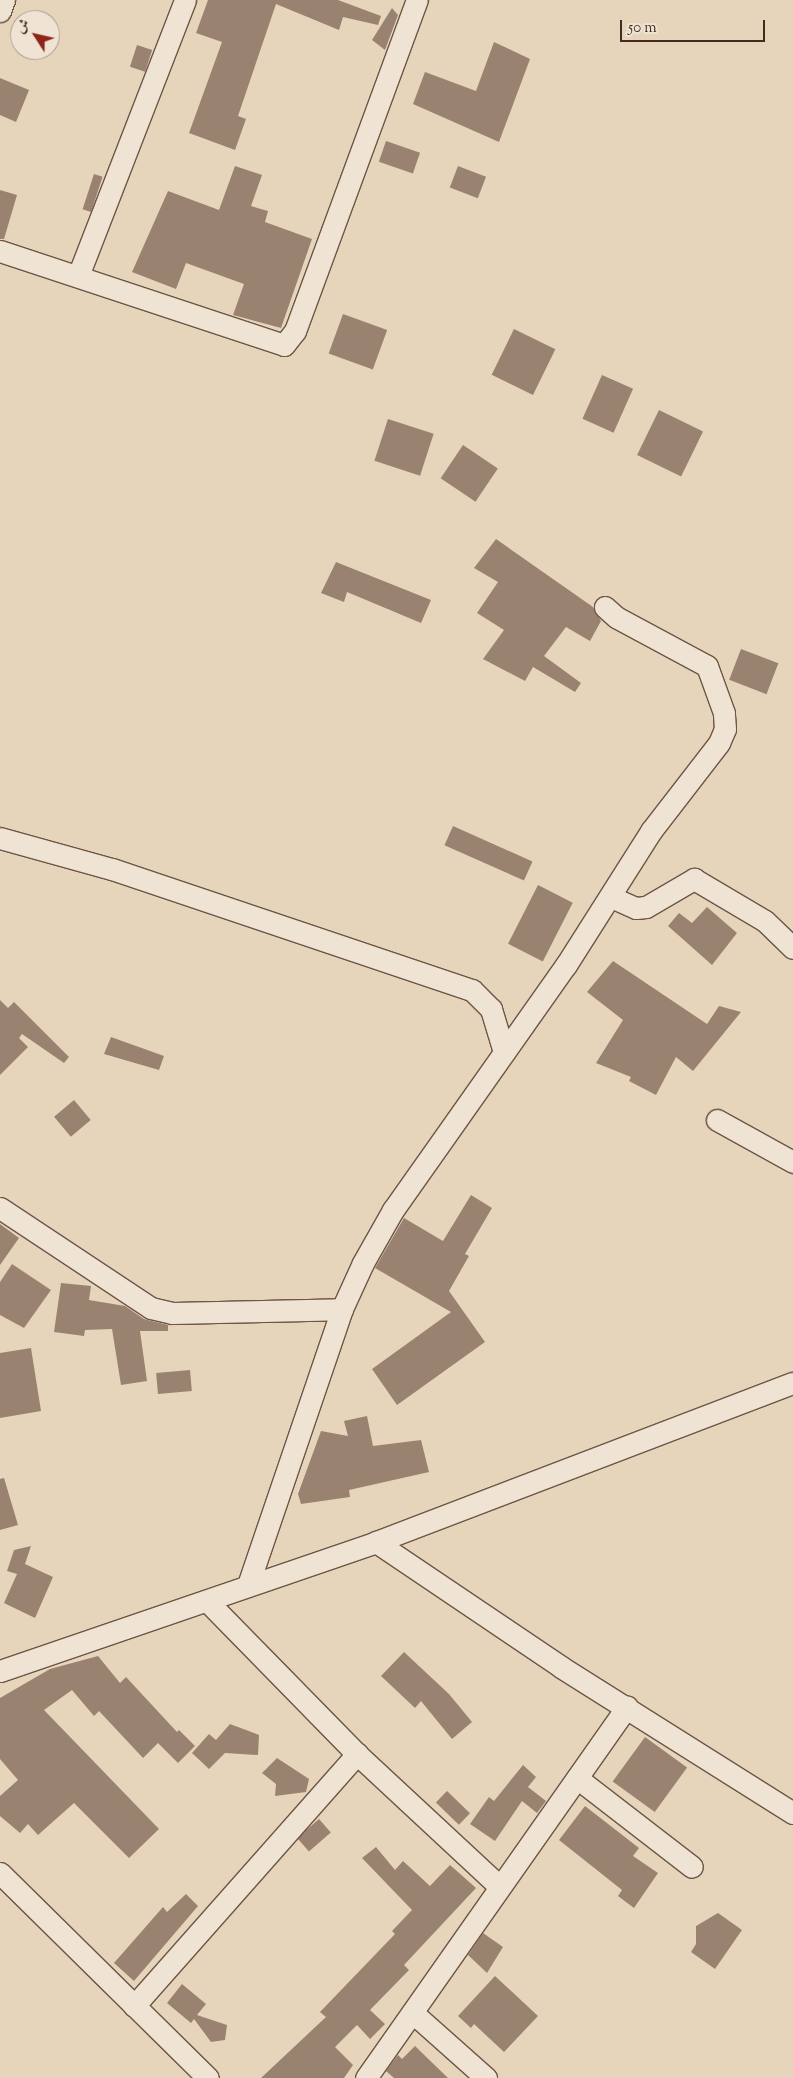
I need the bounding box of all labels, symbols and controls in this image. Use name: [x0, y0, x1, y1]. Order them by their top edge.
north arrow: [10, 10, 60, 60]
scale bar: [623, 10, 768, 42]
text: ش: [11, 16, 36, 38]
text: 50 m: [628, 18, 657, 39]

